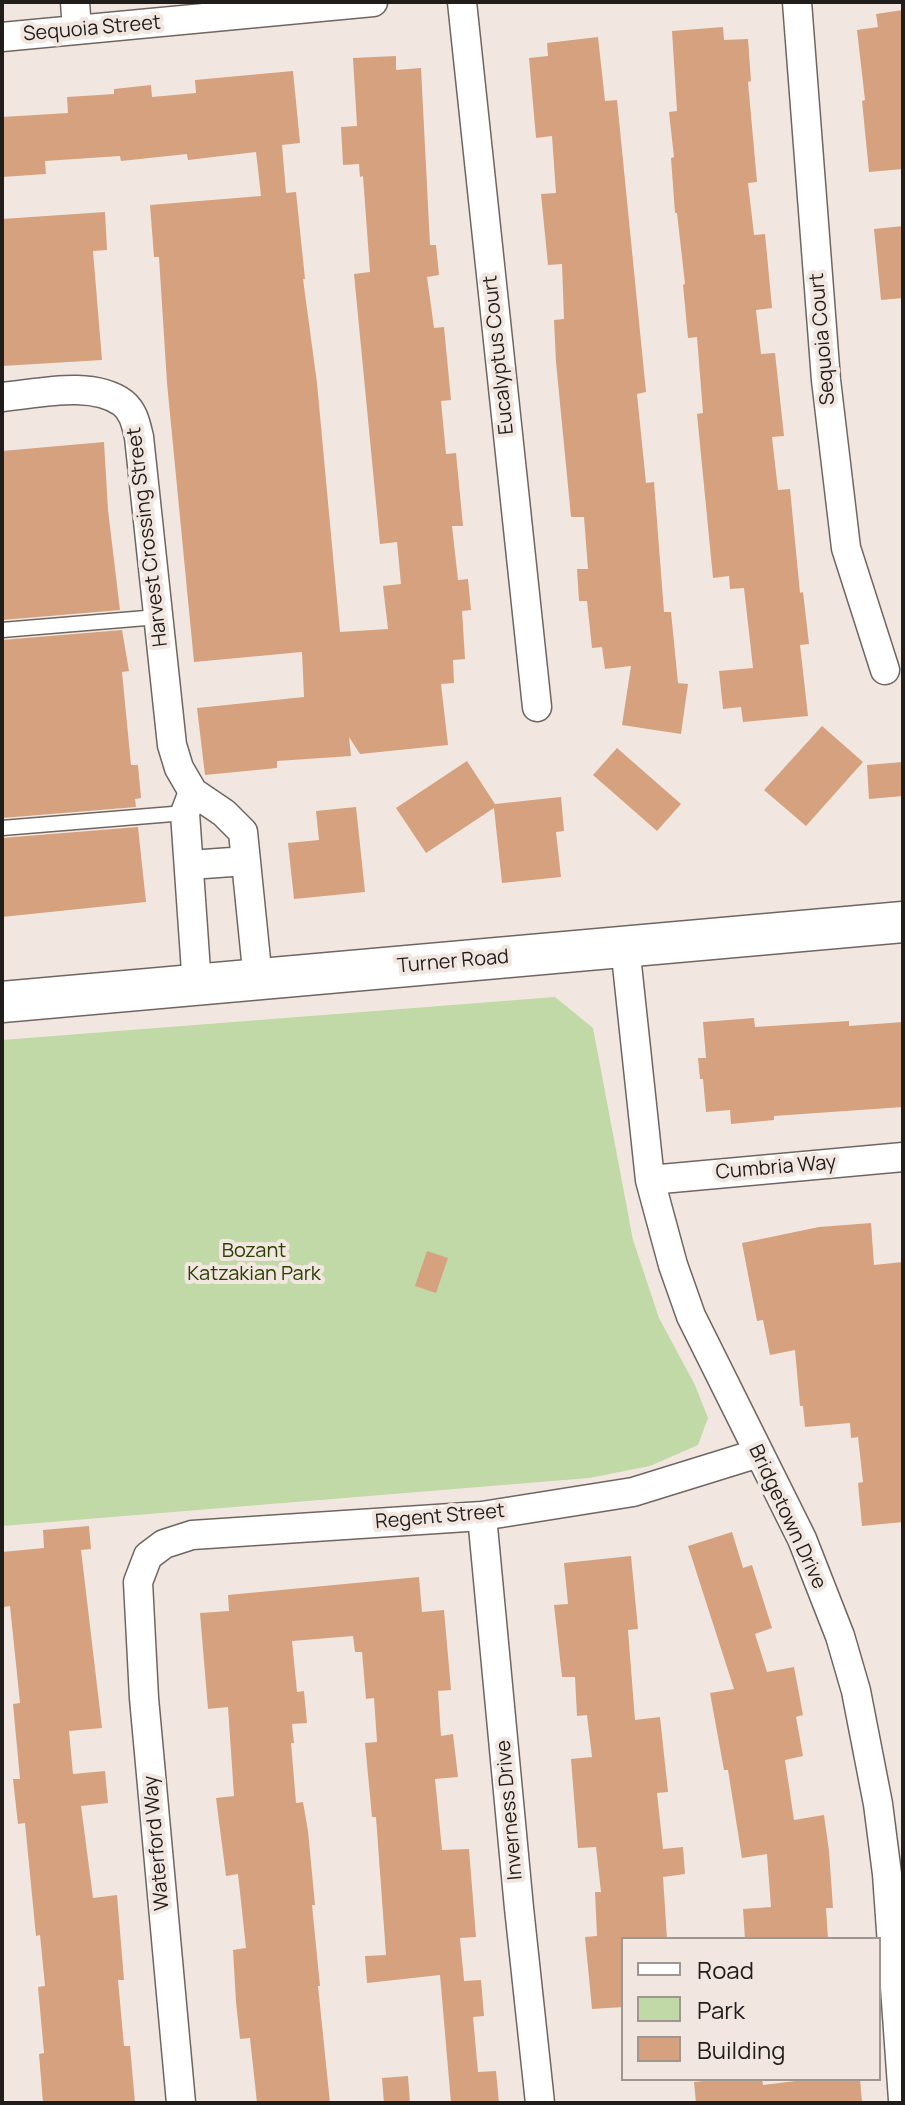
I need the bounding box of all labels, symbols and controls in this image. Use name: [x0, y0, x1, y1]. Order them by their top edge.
street label: Sequoia Street: [22, 11, 162, 47]
street label: Sequoia Court: [805, 272, 841, 406]
street label: Eucalyptus Court: [479, 274, 519, 436]
street label: Harvest Crossing Street: [123, 426, 173, 648]
street label: Turner Road: [396, 945, 510, 979]
street label: Cumbria Way: [715, 1151, 837, 1185]
park label: Bozant Katzakian Park: [187, 1239, 321, 1286]
street label: Bridgetown Drive: [743, 1441, 831, 1593]
street label: Regent Street: [374, 1499, 506, 1535]
street label: Inverness Drive: [492, 1739, 528, 1881]
street label: Waterford Way: [139, 1774, 175, 1912]
legend: [621, 1937, 881, 2081]
text: Road: [697, 1953, 754, 1986]
text: Park: [697, 1993, 745, 2026]
text: Building: [697, 2033, 785, 2066]

